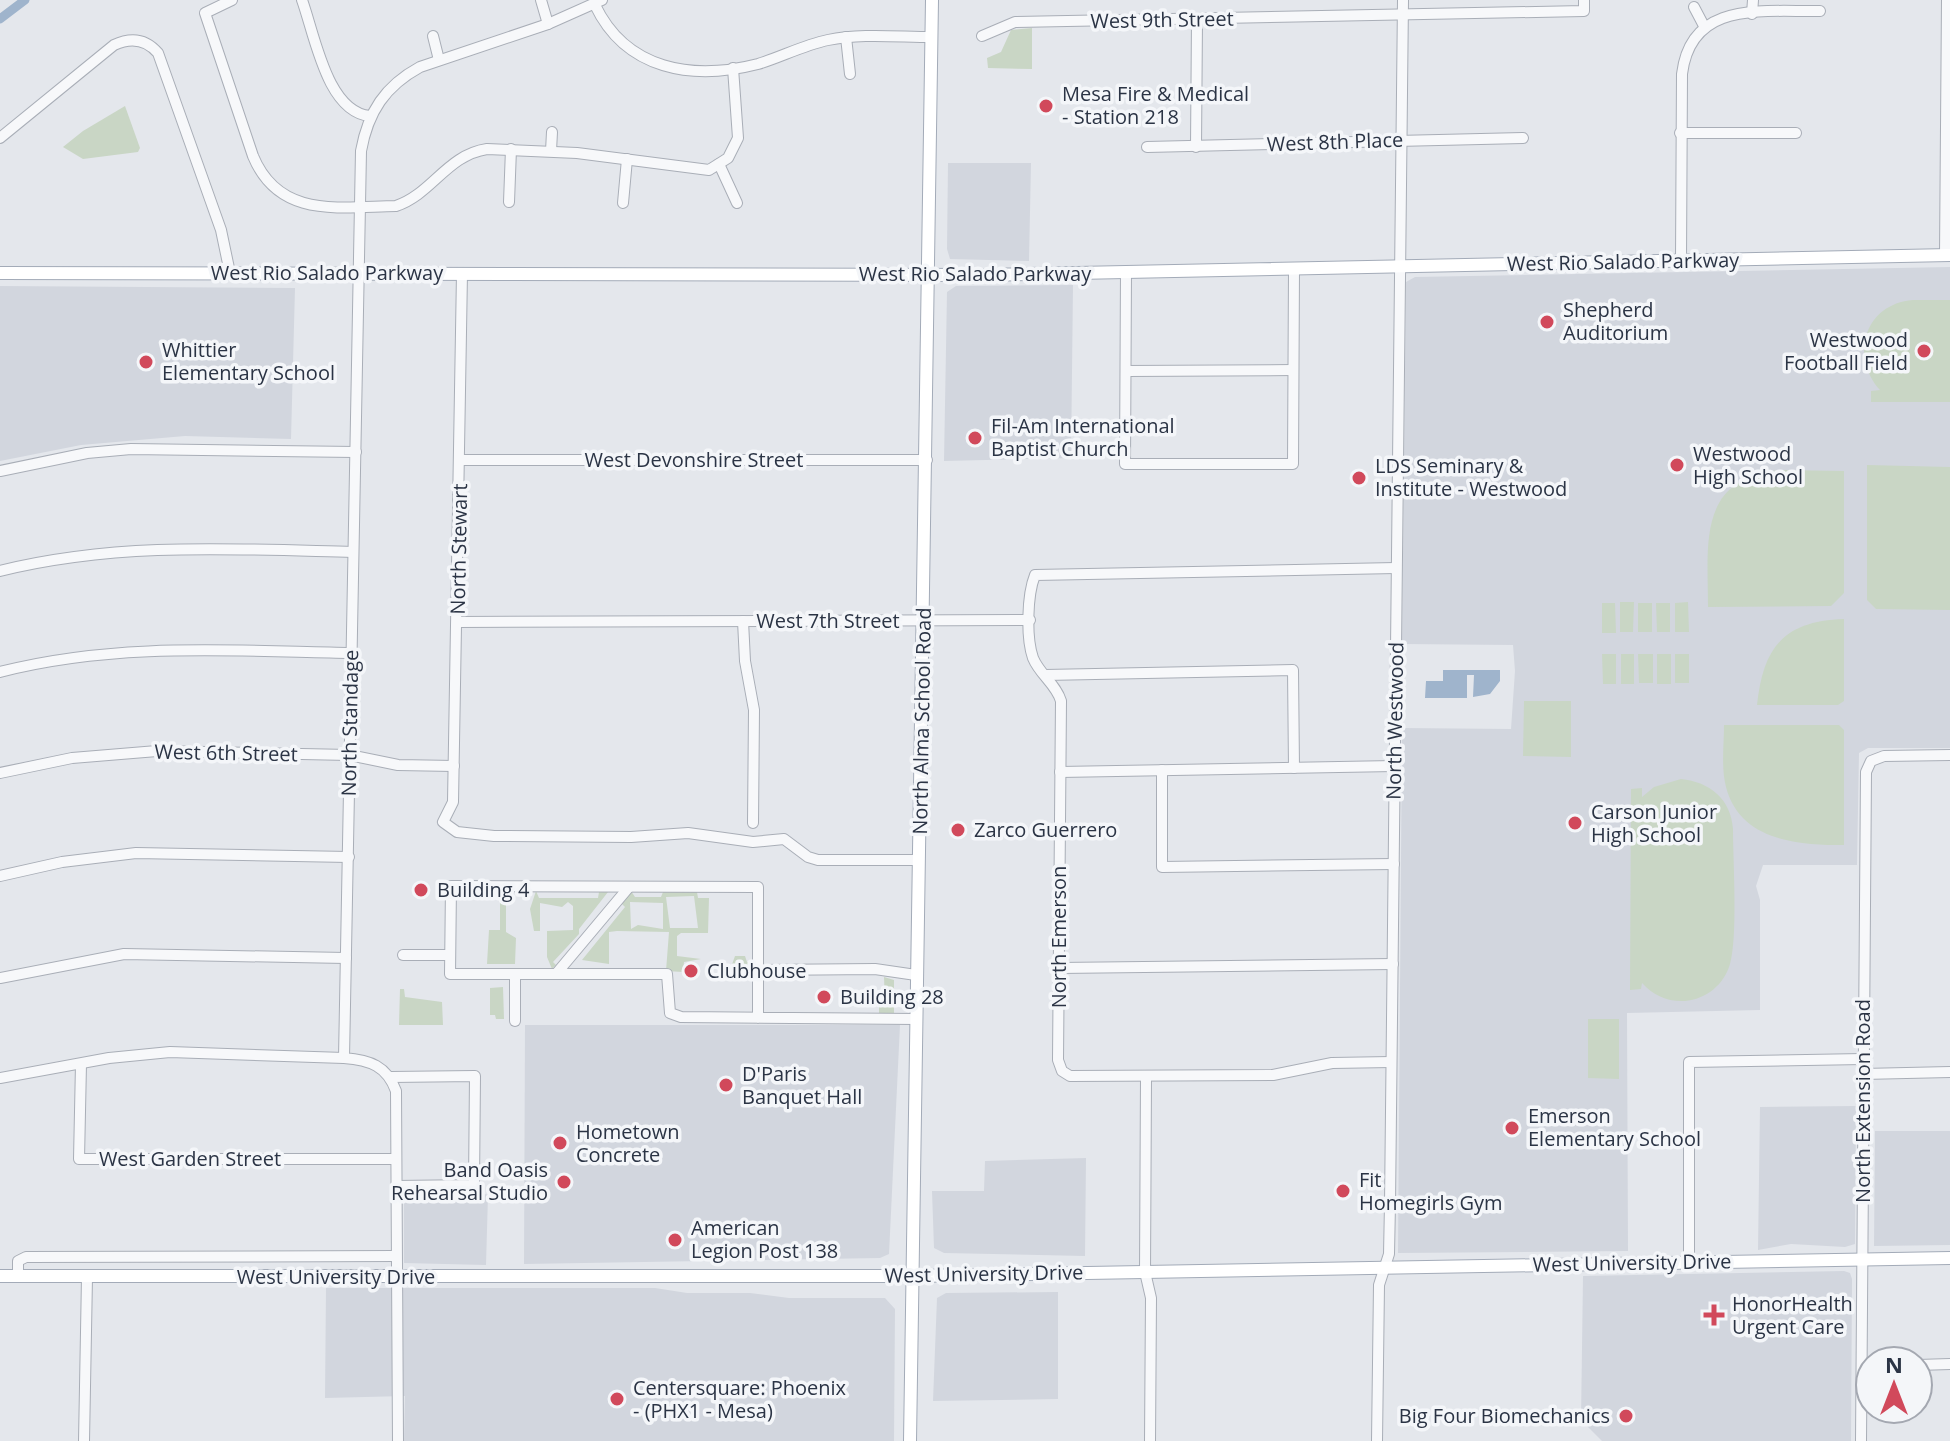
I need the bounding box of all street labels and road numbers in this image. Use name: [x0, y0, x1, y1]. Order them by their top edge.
street label: West 9th Street: [1090, 5, 1234, 34]
street label: West 8th Place: [1266, 126, 1404, 157]
street label: West Rio Salado Parkway: [1507, 246, 1740, 277]
street label: West Rio Salado Parkway: [211, 259, 444, 286]
street label: West Rio Salado Parkway: [859, 260, 1092, 287]
street label: West Devonshire Street: [585, 446, 803, 473]
street label: North Stewart: [444, 483, 473, 615]
street label: West 7th Street: [756, 607, 900, 634]
street label: North Alma School Road: [906, 607, 937, 835]
street label: North Westwood: [1380, 642, 1409, 800]
street label: North Standage: [335, 649, 364, 797]
street label: West 6th Street: [154, 738, 298, 767]
street label: North Emerson: [1045, 866, 1072, 1008]
street label: North Extension Road: [1849, 999, 1876, 1203]
street label: West Garden Street: [99, 1145, 281, 1172]
street label: West University Drive: [1532, 1247, 1732, 1278]
street label: West University Drive: [884, 1258, 1084, 1289]
street label: West University Drive: [237, 1263, 435, 1290]

